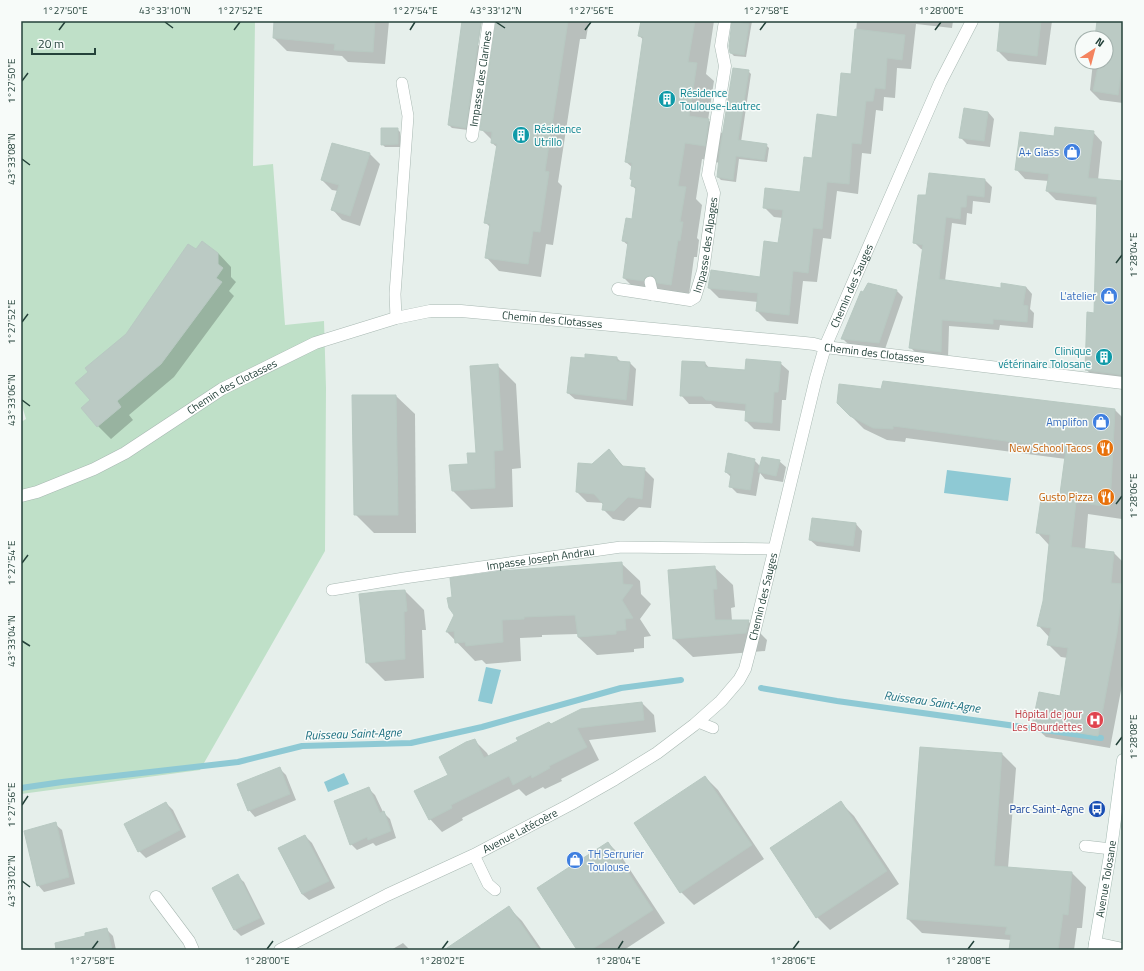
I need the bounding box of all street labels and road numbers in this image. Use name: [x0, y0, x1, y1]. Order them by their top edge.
street label: Impasse des Clarines: [465, 29, 496, 128]
street label: Impasse des Alpages: [689, 196, 721, 295]
street label: Chemin des Sauges: [826, 241, 877, 330]
street label: Chemin des Clotasses: [501, 307, 603, 332]
street label: Chemin des Clotasses: [823, 339, 926, 367]
street label: Chemin des Clotasses: [184, 355, 280, 418]
street label: Impasse Joseph Andrau: [486, 543, 596, 574]
street label: Chemin des Sauges: [745, 551, 781, 642]
street label: Avenue Latécoère: [480, 804, 561, 857]
street label: Avenue Tolosane: [1092, 839, 1120, 919]

